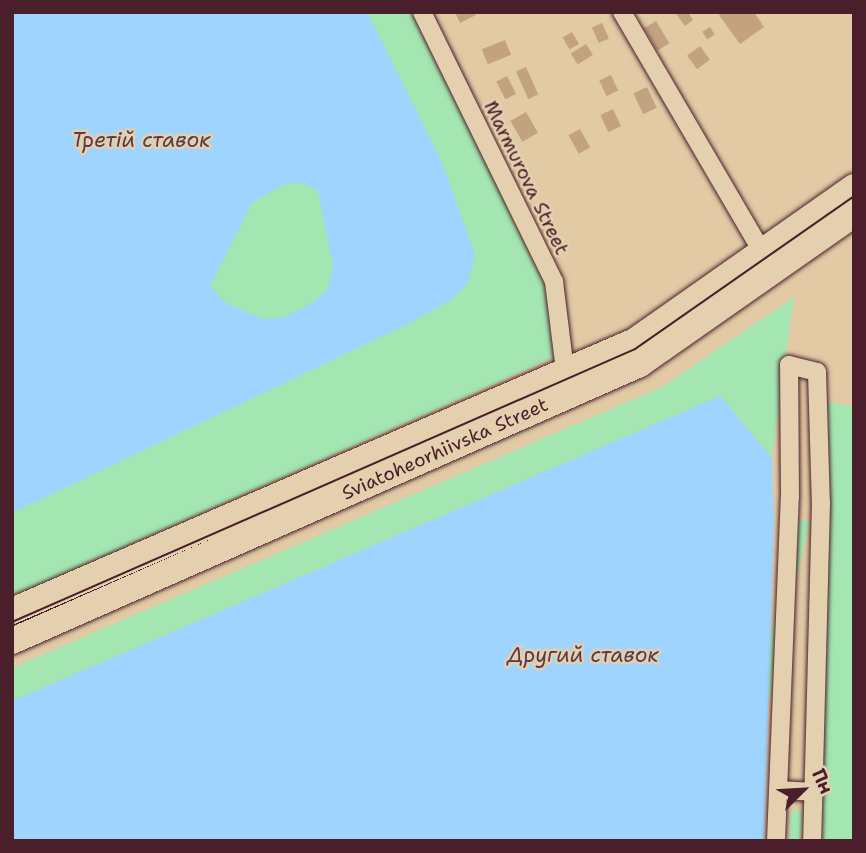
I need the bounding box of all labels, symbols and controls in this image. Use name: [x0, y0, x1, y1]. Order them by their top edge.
street label: Marmurova Street: [479, 97, 573, 259]
water label: Третій ставок: [72, 127, 210, 153]
street label: Sviatoheorhiivska Street: [338, 393, 552, 505]
water label: Другий ставок: [507, 642, 659, 668]
north arrow: [768, 755, 838, 825]
text: Пн: [806, 765, 839, 798]

